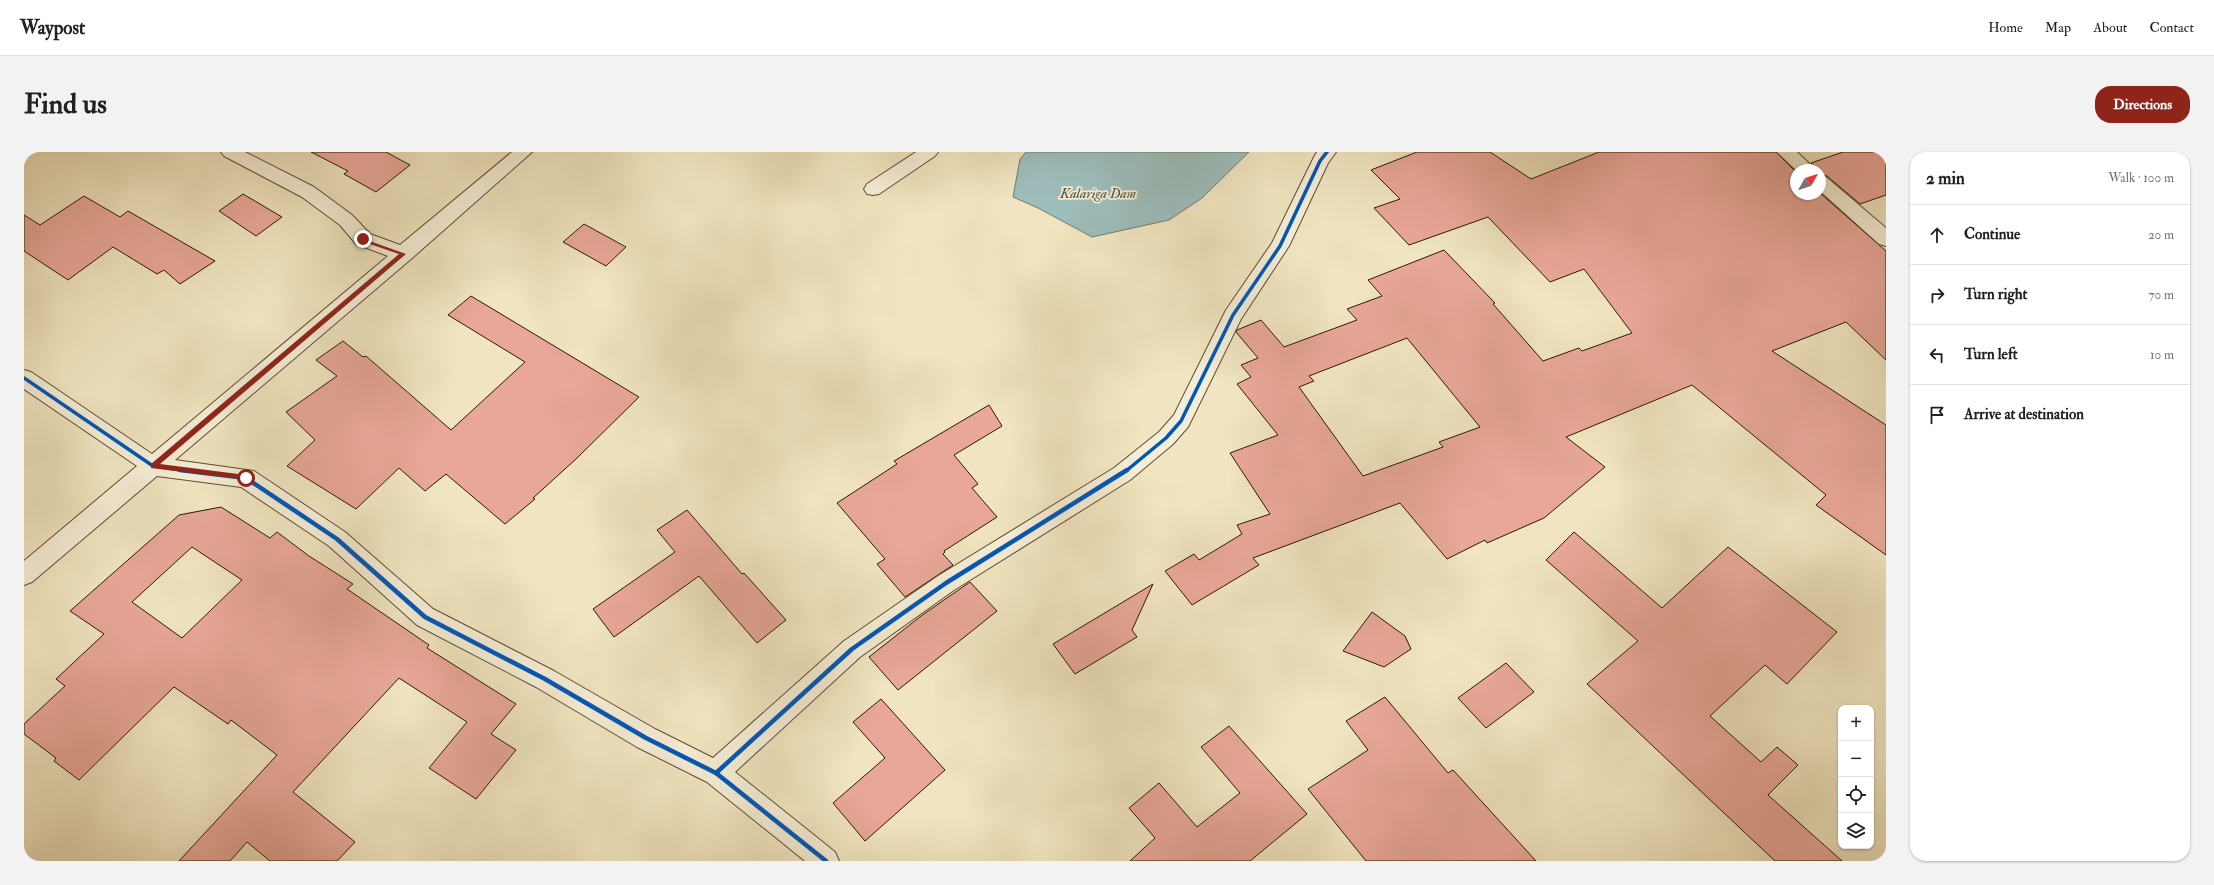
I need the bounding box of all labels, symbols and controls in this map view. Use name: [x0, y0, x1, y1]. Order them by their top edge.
text: Waypost: [20, 16, 85, 40]
text: Home: [1988, 19, 2023, 36]
text: Map: [2045, 19, 2071, 36]
text: About: [2093, 19, 2127, 36]
text: Contact: [2149, 19, 2194, 36]
button: Directions: [2095, 86, 2190, 123]
text: Find us: [24, 87, 107, 122]
north arrow: [1790, 164, 1826, 200]
text: 2 min: [1926, 168, 1965, 189]
text: Walk · 100 m: [2108, 170, 2174, 186]
water label: Kalariga Dam: [1059, 185, 1136, 202]
icon: ahead: [1926, 224, 1948, 246]
text: Continue: [1964, 225, 2020, 244]
text: 20 m: [2148, 227, 2174, 243]
route end: [354, 230, 372, 248]
icon: right: [1926, 284, 1948, 306]
text: Turn right: [1964, 285, 2027, 304]
text: 70 m: [2149, 287, 2174, 303]
icon: left: [1926, 344, 1948, 366]
text: Turn left: [1964, 345, 2018, 364]
text: 10 m: [2150, 347, 2174, 363]
icon: arrive: [1926, 404, 1948, 426]
text: Arrive at destination: [1964, 405, 2084, 424]
route start: [237, 469, 255, 487]
map controls: [1838, 705, 1874, 849]
button: +: [1838, 705, 1874, 741]
button: −: [1838, 741, 1874, 777]
button: locate: [1838, 777, 1874, 813]
button: layers: [1838, 813, 1874, 849]

